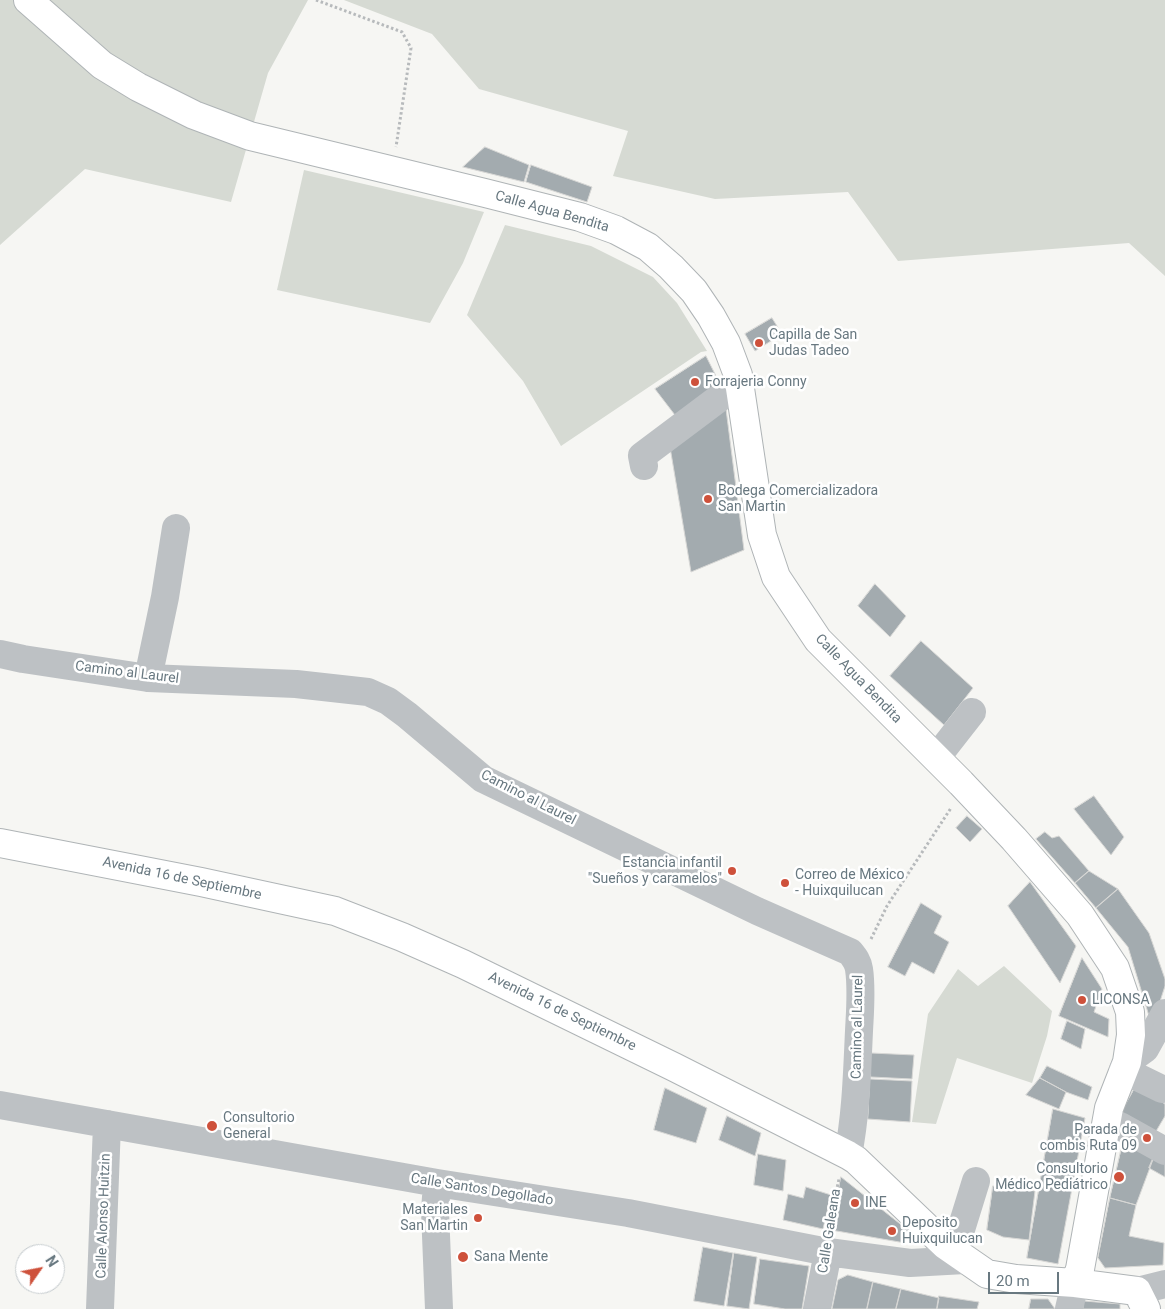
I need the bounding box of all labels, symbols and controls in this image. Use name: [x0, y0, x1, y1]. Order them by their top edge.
street label: Calle Agua Bendita: [493, 188, 611, 236]
place label: Capilla de San Judas Tadeo: [769, 327, 857, 360]
marker: Capilla de San Judas Tadeo: [753, 337, 765, 349]
place label: Forrajeria Conny: [705, 374, 807, 390]
marker: Forrajeria Conny: [689, 376, 701, 388]
place label: Bodega Comercializadora San Martin: [718, 483, 878, 516]
marker: Bodega Comercializadora San Martin: [702, 493, 714, 505]
street label: Calle Agua Bendita: [811, 631, 905, 727]
street label: Camino al Laurel: [74, 658, 180, 688]
street label: Camino al Laurel: [478, 767, 578, 829]
street label: Avenida 16 de Septiembre: [101, 854, 263, 904]
place label: Estancia infantil "Sueños y caramelos": [588, 855, 722, 888]
marker: Estancia infantil "Sueños y caramelos": [726, 865, 738, 877]
place label: Correo de México - Huixquilucan: [795, 867, 904, 900]
marker: Correo de México - Huixquilucan: [779, 877, 791, 889]
street label: Avenida 16 de Septiembre: [485, 969, 639, 1055]
street label: Camino al Laurel: [849, 975, 867, 1079]
place label: LICONSA: [1092, 992, 1150, 1008]
marker: LICONSA: [1076, 994, 1088, 1006]
place label: Consultorio General: [223, 1110, 295, 1142]
marker: Consultorio General: [205, 1119, 219, 1133]
place label: Parada de combis Ruta 09: [1040, 1122, 1137, 1154]
marker: Parada de combis Ruta 09: [1141, 1132, 1153, 1144]
street label: Calle Alonso Huitzin: [93, 1153, 115, 1279]
place label: Consultorio Médico Pediátrico: [995, 1161, 1108, 1194]
street label: Calle Santos Degollado: [410, 1170, 554, 1210]
marker: Consultorio Médico Pediátrico: [1112, 1170, 1126, 1184]
street label: Calle Galeana: [815, 1188, 845, 1274]
place label: INE: [865, 1195, 887, 1211]
marker: INE: [849, 1197, 861, 1209]
place label: Materiales San Martin: [400, 1202, 468, 1234]
marker: Materiales San Martin: [472, 1212, 484, 1224]
place label: Deposito Huixquilucan: [902, 1215, 983, 1248]
marker: Deposito Huixquilucan: [886, 1225, 898, 1237]
north arrow: [15, 1244, 65, 1294]
place label: Sana Mente: [474, 1249, 548, 1265]
marker: Sana Mente: [456, 1250, 470, 1264]
text: N: [42, 1253, 61, 1270]
scale bar: [990, 1262, 1061, 1294]
text: 20 m: [996, 1272, 1030, 1290]

